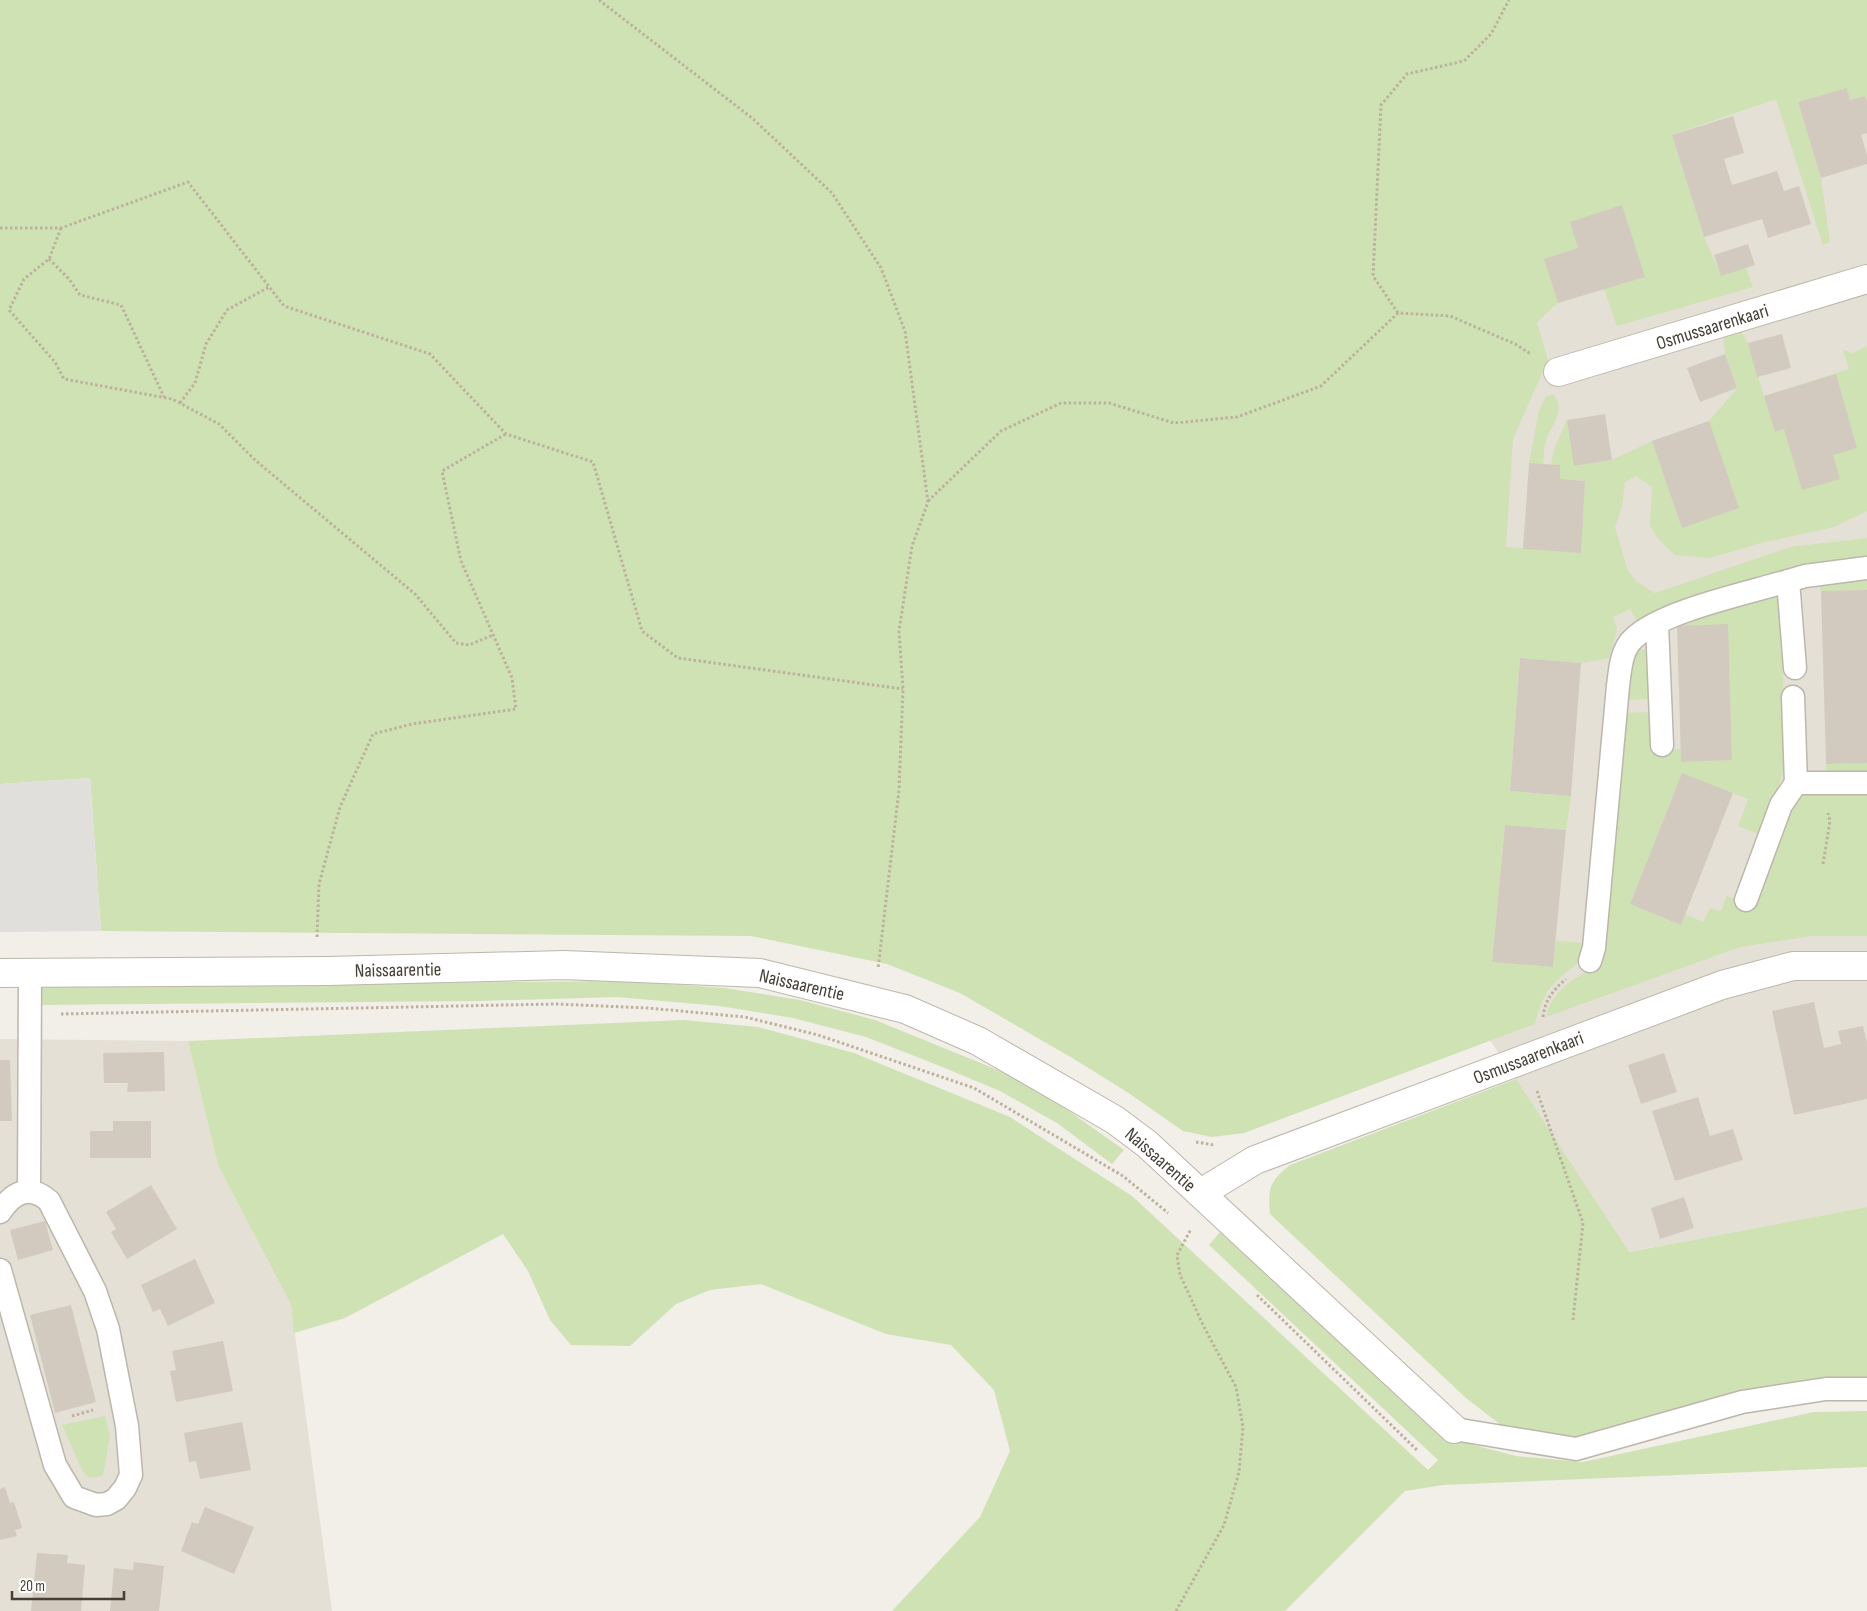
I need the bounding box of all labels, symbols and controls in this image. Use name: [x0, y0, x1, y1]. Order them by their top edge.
street label: Osmussaarenkaari: [1654, 299, 1771, 355]
street label: Naissaarentie: [355, 958, 441, 983]
street label: Naissaarentie: [757, 965, 846, 1006]
street label: Osmussaarenkaari: [1470, 1027, 1587, 1090]
street label: Naissaarentie: [1120, 1123, 1200, 1197]
scale bar: [12, 1568, 125, 1600]
text: 20 m: [20, 1577, 45, 1596]

